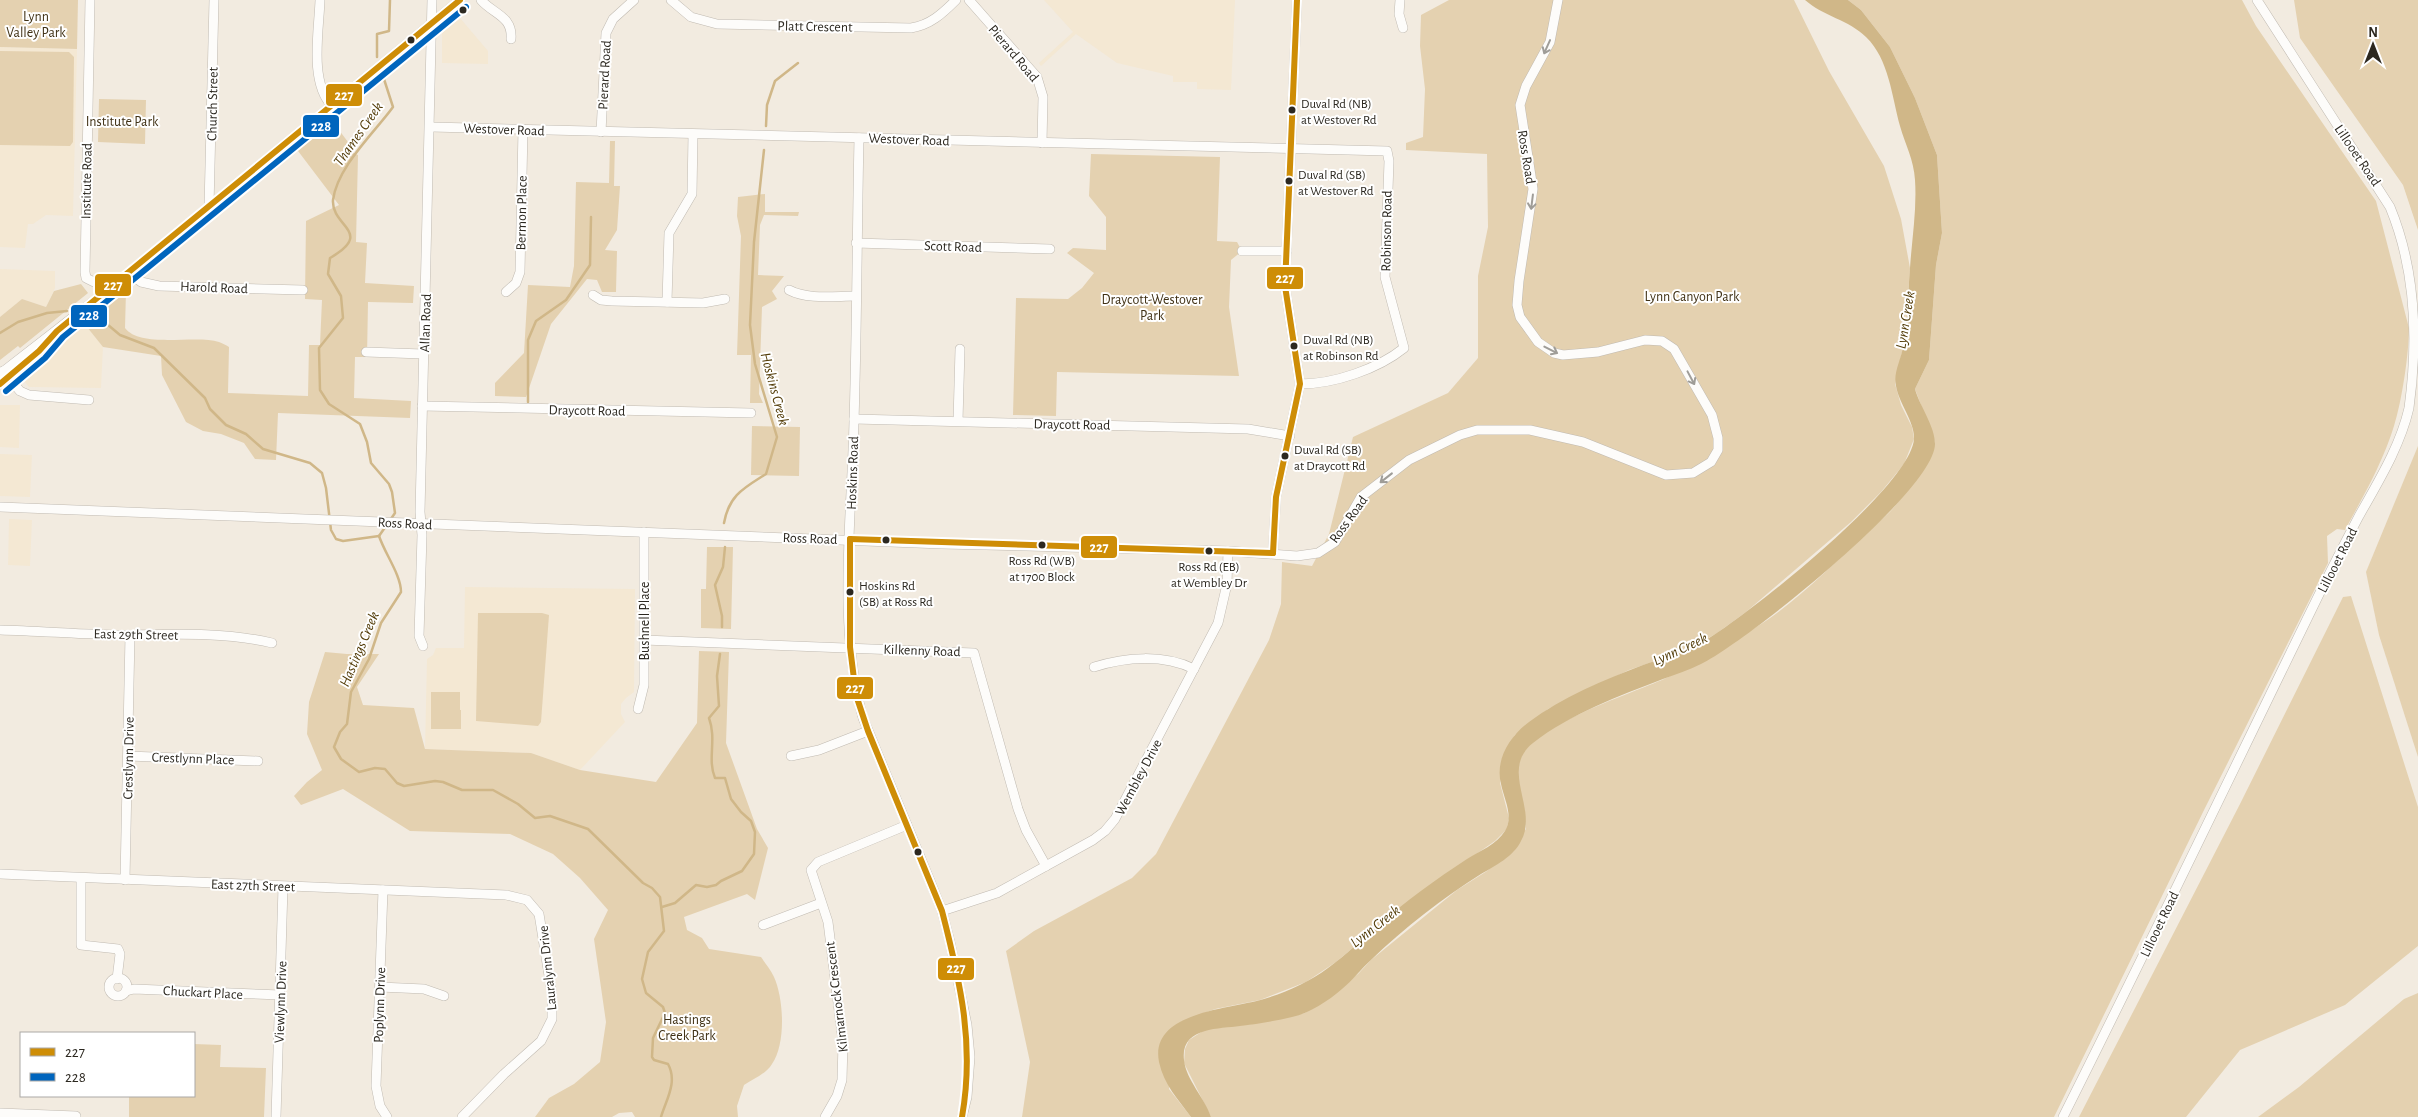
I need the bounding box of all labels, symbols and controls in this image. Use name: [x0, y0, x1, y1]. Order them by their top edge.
unlabelled marker: [458, 5, 468, 15]
park label: Lynn Valley Park: [6, 10, 66, 40]
street label: Platt Crescent: [777, 19, 853, 35]
north arrow: [2348, 20, 2398, 70]
street label: Pierard Road: [985, 22, 1041, 85]
text: N: [2368, 26, 2378, 40]
unlabelled marker: [406, 35, 416, 45]
one-way arrow: [1542, 39, 1551, 54]
street label: Pierard Road: [596, 40, 614, 110]
street label: Church Street: [205, 66, 221, 141]
line badge: 227: [325, 83, 363, 107]
text: 227: [334, 89, 354, 103]
place label: Duval Rd (NB) at Westover Rd: [1301, 98, 1377, 127]
water label: Thames Creek: [331, 100, 386, 169]
marker: Duval Rd (NB) at Westover Rd: [1287, 105, 1297, 115]
line badge: 228: [302, 114, 340, 138]
park label: Institute Park: [86, 115, 159, 129]
text: 228: [311, 120, 331, 134]
street label: Westover Road: [463, 122, 545, 138]
street label: Lillooet Road: [2332, 122, 2383, 189]
street label: Ross Road: [1515, 129, 1537, 185]
street label: Westover Road: [868, 132, 950, 148]
street label: Institute Road: [79, 143, 95, 219]
place label: Duval Rd (SB) at Westover Rd: [1298, 169, 1374, 198]
street label: Bermon Place: [514, 175, 530, 251]
marker: Duval Rd (SB) at Westover Rd: [1284, 176, 1294, 186]
street label: Robinson Road: [1379, 190, 1395, 272]
one-way arrow: [1527, 194, 1537, 210]
street label: Scott Road: [924, 239, 982, 255]
line badge: 227: [1266, 266, 1304, 290]
text: 227: [1275, 272, 1295, 286]
line badge: 227: [94, 273, 132, 297]
text: 227: [103, 279, 123, 293]
street label: Harold Road: [180, 280, 248, 296]
park label: Lynn Canyon Park: [1645, 290, 1740, 304]
water label: Lynn Creek: [1894, 290, 1917, 350]
street label: Allan Road: [418, 293, 434, 353]
park label: Draycott-Westover Park: [1102, 293, 1203, 323]
line badge: 228: [70, 304, 108, 328]
text: 228: [79, 309, 99, 323]
place label: Duval Rd (NB) at Robinson Rd: [1303, 334, 1379, 363]
marker: Duval Rd (NB) at Robinson Rd: [1289, 341, 1299, 351]
one-way arrow: [1543, 345, 1558, 355]
water label: Hoskins Creek: [758, 351, 791, 427]
one-way arrow: [1687, 370, 1697, 384]
street label: Draycott Road: [548, 403, 626, 419]
street label: Draycott Road: [1033, 417, 1111, 433]
street label: Hoskins Road: [845, 436, 861, 510]
place label: Duval Rd (SB) at Draycott Rd: [1294, 444, 1366, 473]
marker: Duval Rd (SB) at Draycott Rd: [1280, 451, 1290, 461]
one-way arrow: [1380, 472, 1393, 483]
street label: Ross Road: [1327, 493, 1371, 546]
street label: Ross Road: [377, 516, 433, 532]
street label: Lillooet Road: [2316, 526, 2360, 595]
street label: Ross Road: [782, 531, 838, 547]
unlabelled marker: [881, 535, 891, 545]
line badge: 227: [1080, 535, 1118, 559]
marker: Ross Rd (WB) at 1700 Block: [1037, 540, 1047, 550]
text: 227: [1089, 541, 1109, 555]
marker: Ross Rd (EB) at Wembley Dr: [1204, 546, 1214, 556]
place label: Ross Rd (WB) at 1700 Block: [1009, 555, 1075, 584]
place label: Ross Rd (EB) at Wembley Dr: [1171, 561, 1248, 590]
place label: Hoskins Rd (SB) at Ross Rd: [859, 580, 933, 609]
street label: Bushnell Place: [638, 582, 652, 660]
marker: Hoskins Rd (SB) at Ross Rd: [845, 587, 855, 597]
water label: Hastings Creek: [337, 609, 382, 689]
street label: East 29th Street: [93, 627, 179, 643]
water label: Lynn Creek: [1651, 630, 1710, 669]
street label: Kilkenny Road: [883, 643, 961, 659]
line badge: 227: [836, 676, 874, 700]
text: 227: [845, 682, 865, 696]
street label: Crestlynn Drive: [121, 717, 137, 800]
street label: Wembley Drive: [1113, 737, 1165, 818]
street label: Crestlynn Place: [151, 751, 235, 767]
unlabelled marker: [913, 847, 923, 857]
street label: East 27th Street: [211, 878, 296, 894]
street label: Lillooet Road: [2138, 889, 2182, 959]
water label: Lynn Creek: [1348, 902, 1403, 950]
street label: Lauralynn Drive: [537, 925, 559, 1011]
street label: Kilmarnock Crescent: [823, 940, 851, 1053]
line badge: 227: [937, 957, 975, 981]
street label: Viewlynn Drive: [273, 961, 289, 1043]
text: 227: [946, 962, 966, 976]
street label: Poplynn Drive: [372, 967, 388, 1043]
street label: Chuckart Place: [163, 984, 243, 1002]
park label: Hastings Creek Park: [658, 1013, 716, 1043]
legend: [20, 1032, 195, 1097]
text: 227: [65, 1045, 85, 1060]
text: 228: [65, 1070, 86, 1085]

